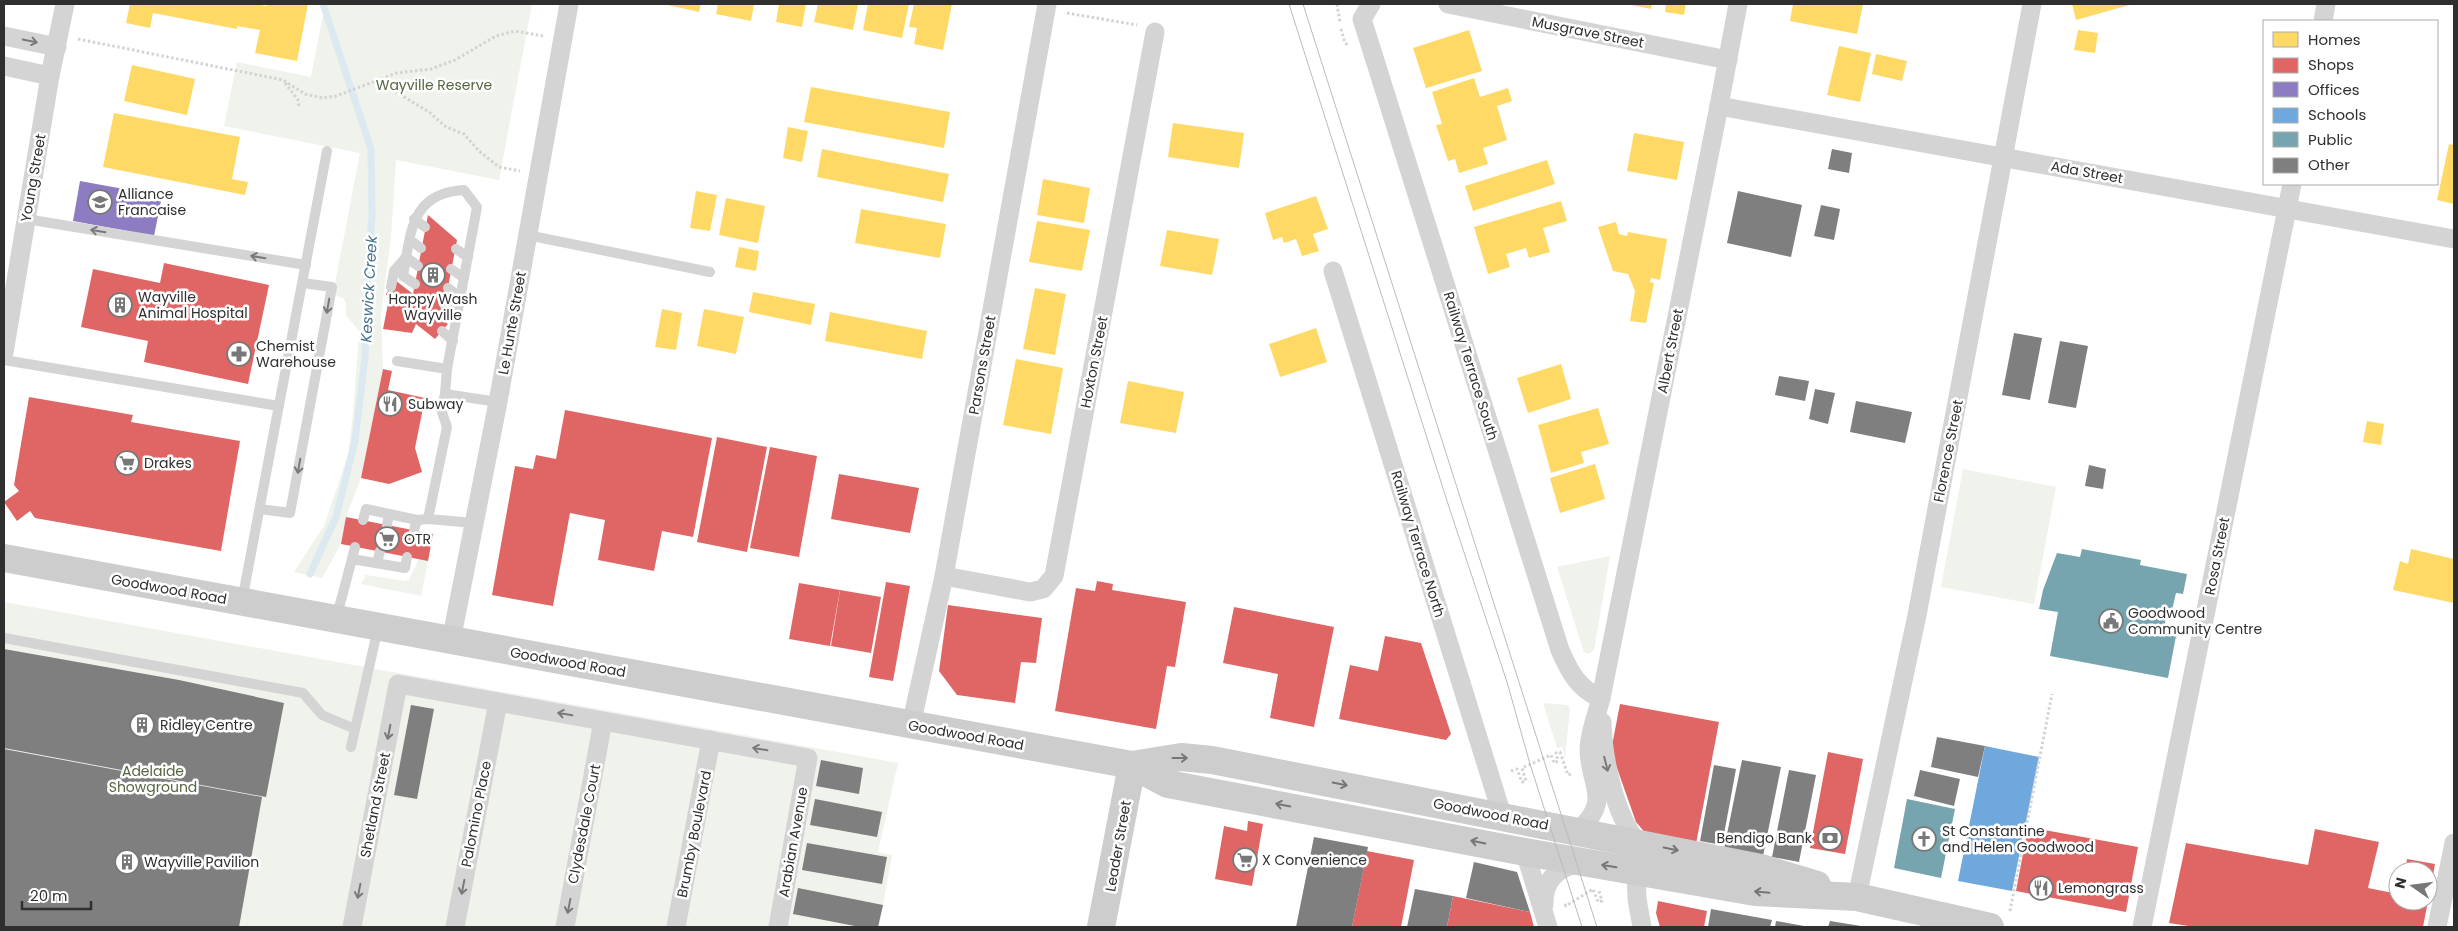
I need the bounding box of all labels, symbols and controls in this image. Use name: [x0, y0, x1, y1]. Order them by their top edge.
street label: Musgrave Street: [1530, 11, 1646, 53]
legend: [2263, 20, 2438, 185]
text: Homes: [2308, 29, 2361, 50]
one-way arrow: [22, 37, 38, 47]
text: Shops: [2308, 54, 2354, 75]
park label: Wayville Reserve: [376, 75, 493, 95]
text: Offices: [2308, 79, 2360, 100]
text: Schools: [2308, 104, 2366, 125]
text: Public: [2308, 129, 2353, 150]
street label: Young Street: [15, 132, 51, 224]
text: Other: [2308, 154, 2350, 175]
street label: Ada Street: [2049, 156, 2125, 188]
place label: Alliance Francaise: [118, 184, 186, 220]
school or university icon: Alliance Francaise: [87, 189, 113, 215]
one-way arrow: [90, 225, 106, 235]
water label: Keswick Creek: [355, 234, 382, 343]
one-way arrow: [250, 252, 266, 262]
building icon: Happy Wash Wayville: [420, 262, 446, 288]
street label: Le Hunte Street: [493, 270, 531, 376]
place label: Wayville Animal Hospital: [138, 287, 248, 323]
place label: Happy Wash Wayville: [388, 289, 478, 325]
street label: Railway Terrace South: [1439, 289, 1503, 443]
building icon: Wayville Animal Hospital: [107, 292, 133, 318]
one-way arrow: [323, 298, 333, 314]
street label: Albert Street: [1652, 307, 1688, 395]
street label: Parsons Street: [963, 314, 1001, 416]
street label: Hoxton Street: [1075, 314, 1113, 410]
place label: Chemist Warehouse: [256, 336, 336, 372]
pharmacy icon: Chemist Warehouse: [226, 341, 252, 367]
restaurant icon: Subway: [377, 391, 403, 417]
place label: Subway: [408, 394, 464, 414]
street label: Florence Street: [1928, 398, 1968, 504]
supermarket icon: Drakes: [114, 450, 140, 476]
place label: Drakes: [144, 453, 192, 473]
one-way arrow: [293, 458, 303, 474]
street label: Railway Terrace North: [1386, 468, 1450, 620]
street label: Rosa Street: [2200, 515, 2234, 597]
supermarket icon: OTR: [374, 526, 400, 552]
place label: OTR: [404, 529, 431, 549]
street label: Goodwood Road: [110, 569, 228, 609]
place label: Goodwood Community Centre: [2128, 603, 2262, 639]
public building icon: Goodwood Community Centre: [2098, 608, 2124, 634]
street label: Goodwood Road: [509, 642, 627, 682]
one-way arrow: [558, 708, 574, 718]
building icon: Ridley Centre: [129, 712, 155, 738]
place label: Ridley Centre: [160, 715, 253, 735]
street label: Goodwood Road: [907, 715, 1025, 755]
one-way arrow: [384, 723, 393, 739]
one-way arrow: [752, 744, 768, 753]
street label: Shetland Street: [355, 751, 395, 859]
one-way arrow: [1172, 753, 1188, 763]
one-way arrow: [1602, 755, 1611, 771]
street label: Palomino Place: [456, 759, 496, 869]
park label: Adelaide Showground: [109, 761, 197, 797]
street label: Clydesdale Court: [563, 762, 605, 886]
street label: Brumby Boulevard: [672, 769, 716, 899]
one-way arrow: [1332, 780, 1348, 789]
street label: Arabian Avenue: [773, 785, 813, 899]
street label: Goodwood Road: [1432, 793, 1550, 835]
street label: Leader Street: [1100, 799, 1136, 893]
one-way arrow: [1276, 800, 1292, 809]
place label: St Constantine and Helen Goodwood: [1942, 821, 2094, 857]
bank icon: Bendigo Bank: [1817, 825, 1843, 851]
church icon: St Constantine and Helen Goodwood: [1911, 826, 1937, 852]
place label: Bendigo Bank: [1716, 828, 1813, 848]
one-way arrow: [1470, 837, 1486, 846]
one-way arrow: [1663, 845, 1679, 855]
supermarket icon: X Convenience: [1232, 847, 1258, 873]
building icon: Wayville Pavilion: [114, 849, 140, 875]
place label: X Convenience: [1262, 850, 1367, 870]
place label: Wayville Pavilion: [144, 852, 259, 872]
one-way arrow: [1601, 860, 1617, 870]
north arrow: [2388, 861, 2438, 911]
restaurant icon: Lemongrass: [2028, 875, 2054, 901]
text: N: [2389, 875, 2411, 890]
scale bar: [22, 878, 91, 910]
place label: Lemongrass: [2058, 878, 2144, 898]
one-way arrow: [457, 879, 467, 895]
one-way arrow: [354, 883, 363, 899]
text: 20 m: [30, 885, 68, 906]
one-way arrow: [1754, 887, 1770, 897]
one-way arrow: [563, 898, 573, 914]

